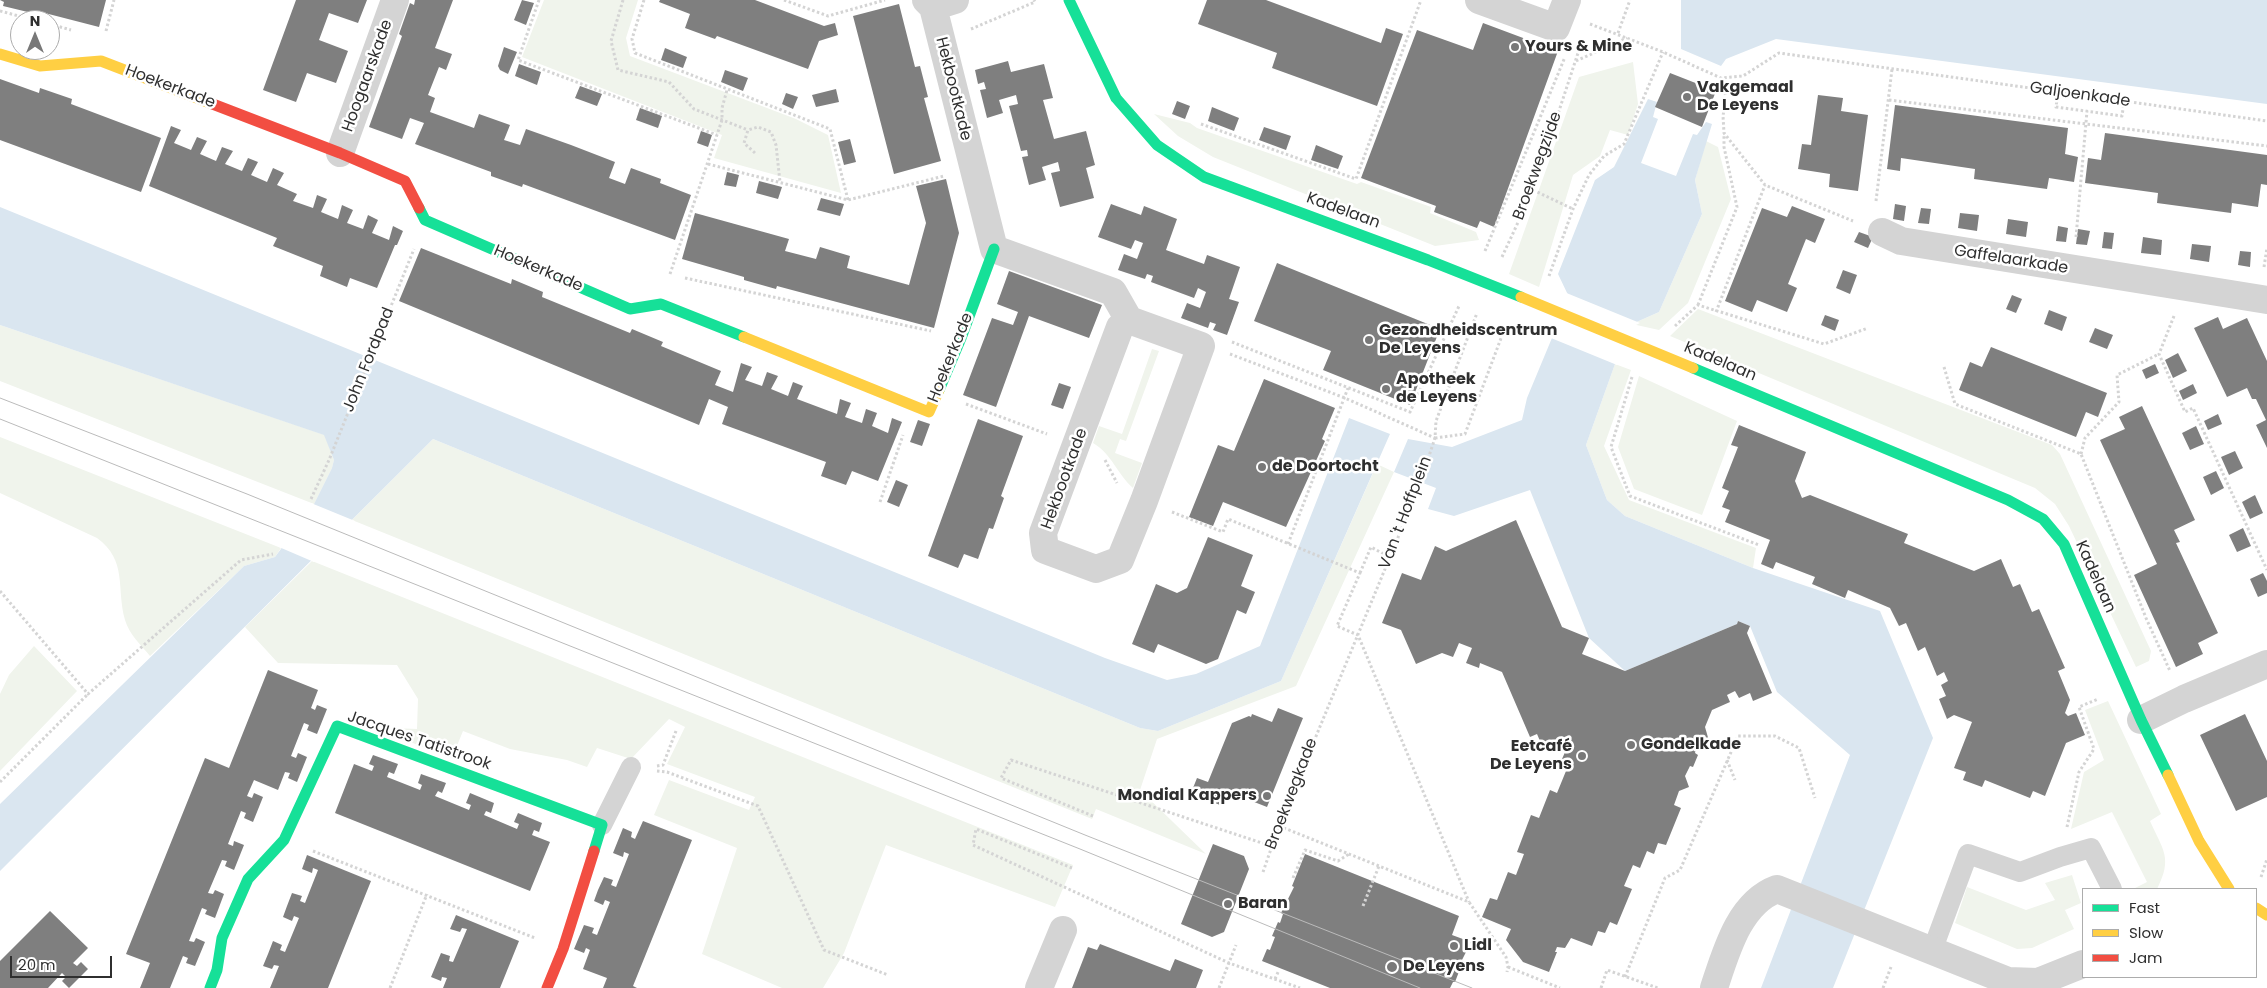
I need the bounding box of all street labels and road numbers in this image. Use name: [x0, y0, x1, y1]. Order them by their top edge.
street label: Hoogaarskade: [339, 17, 397, 135]
street label: Hekbootkade: [931, 35, 975, 143]
street label: Hoekerkade: [122, 61, 218, 113]
street label: Galjoenkade: [2028, 78, 2132, 112]
street label: Broekwegzijde: [1509, 109, 1567, 223]
street label: Kadelaan: [1304, 189, 1382, 233]
street label: Hoekerkade: [490, 242, 586, 296]
street label: Gaffelaarkade: [1953, 242, 2069, 278]
street label: John Fordpad: [339, 305, 399, 415]
street label: Hoekerkade: [924, 310, 978, 406]
street label: Kadelaan: [1681, 338, 1759, 386]
street label: Hekbootkade: [1038, 426, 1092, 532]
street label: Van 't Hoffplein: [1376, 454, 1436, 572]
street label: Kadelaan: [2071, 538, 2119, 616]
street label: Jacques Tatistrook: [345, 707, 493, 775]
street label: Broekwegkade: [1262, 736, 1322, 852]

